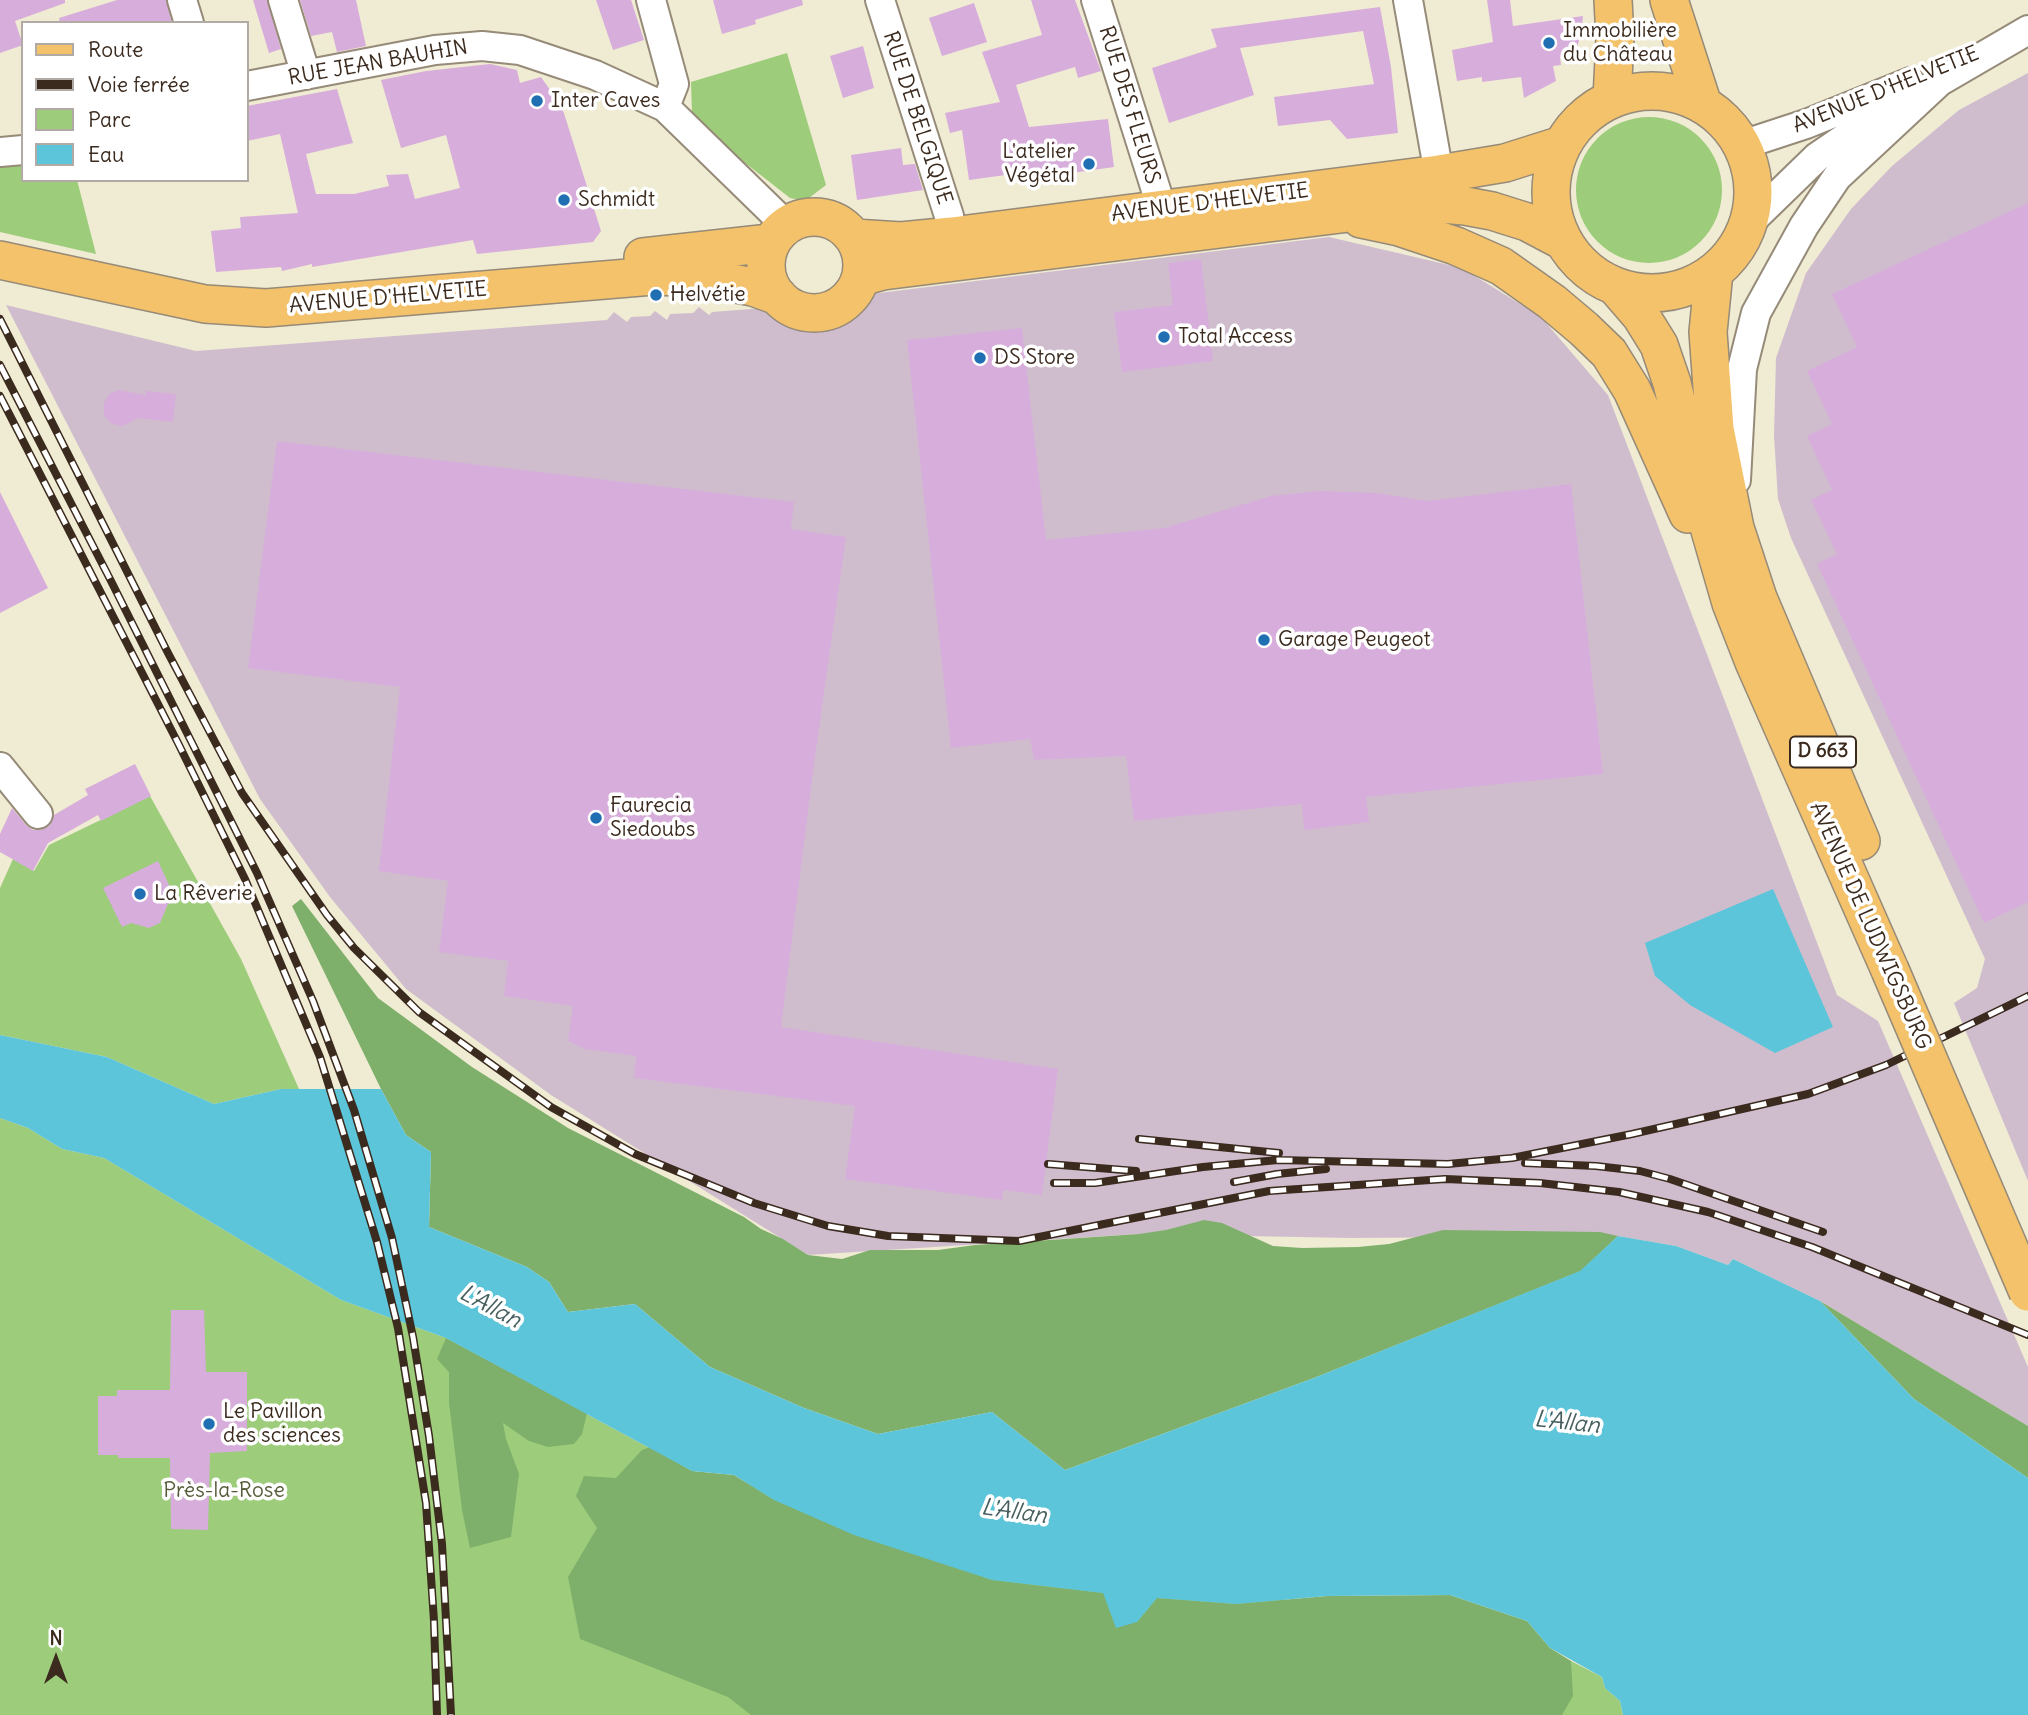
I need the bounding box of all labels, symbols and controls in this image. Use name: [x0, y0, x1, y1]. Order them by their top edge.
place label: Immobilière du Château: [1563, 18, 1677, 68]
legend: [21, 21, 248, 182]
street label: RUE DES FLEURS: [1093, 23, 1165, 187]
street label: RUE DE BELGIQUE: [877, 28, 957, 208]
street label: RUE JEAN BAUHIN: [286, 35, 470, 91]
marker: Immobilière du Château: [1541, 35, 1557, 51]
text: Route: [88, 36, 143, 63]
street label: AVENUE D'HELVETIE: [1789, 41, 1983, 139]
text: Voie ferrée: [88, 71, 190, 98]
place label: Inter Caves: [551, 88, 660, 114]
marker: Inter Caves: [529, 93, 545, 109]
text: Parc: [88, 106, 131, 133]
place label: L'atelier Végétal: [1002, 139, 1075, 189]
text: Eau: [88, 141, 124, 168]
marker: L'atelier Végétal: [1081, 156, 1097, 172]
street label: AVENUE D'HELVETIE: [1110, 178, 1310, 228]
place label: Schmidt: [578, 187, 655, 213]
marker: Schmidt: [556, 192, 572, 208]
street label: AVENUE D'HELVETIE: [288, 277, 488, 319]
place label: Helvétie: [670, 282, 746, 308]
marker: Helvétie: [648, 287, 664, 303]
place label: Total Access: [1178, 324, 1293, 350]
marker: Total Access: [1156, 329, 1172, 345]
place label: DS Store: [994, 345, 1075, 371]
marker: DS Store: [972, 350, 988, 366]
place label: Garage Peugeot: [1278, 627, 1431, 653]
marker: Garage Peugeot: [1256, 632, 1272, 648]
road number: D 663: [1790, 736, 1856, 768]
place label: Faurecia Siedoubs: [610, 793, 695, 843]
street label: AVENUE DE LUDWIGSBURG: [1804, 798, 1936, 1054]
marker: Faurecia Siedoubs: [588, 810, 604, 826]
place label: La Rêverie: [154, 881, 253, 907]
marker: La Rêverie: [132, 886, 148, 902]
water label: L'Allan: [455, 1279, 525, 1335]
place label: Le Pavillon des sciences: [223, 1399, 341, 1449]
water label: L'Allan: [1533, 1406, 1601, 1440]
marker: Le Pavillon des sciences: [201, 1416, 217, 1432]
park label: Près-la-Rose: [163, 1478, 285, 1504]
water label: L'Allan: [980, 1494, 1048, 1530]
north arrow: [21, 1624, 91, 1694]
text: N: [49, 1626, 63, 1650]

